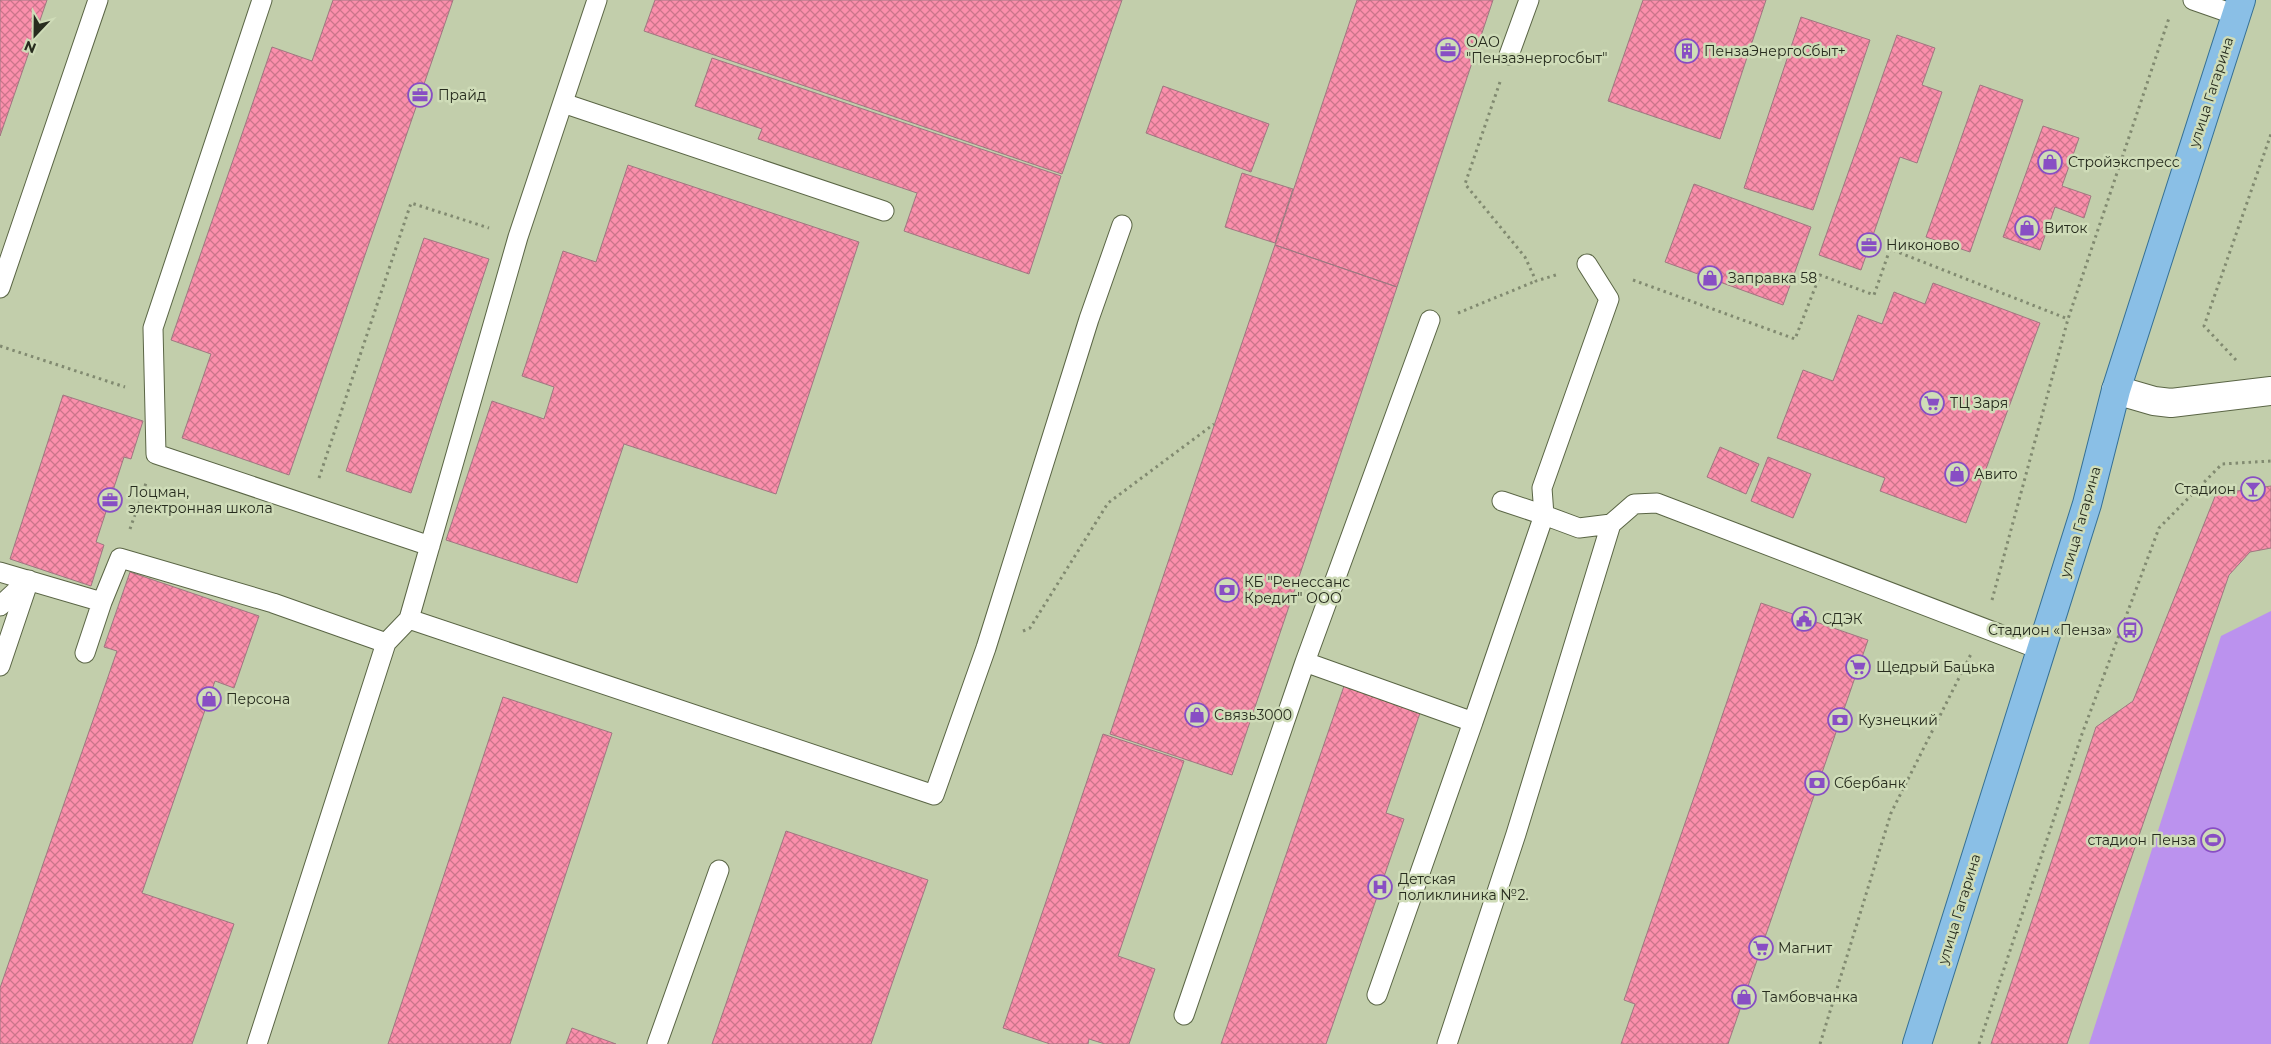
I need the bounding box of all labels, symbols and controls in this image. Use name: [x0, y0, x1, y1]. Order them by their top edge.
north arrow: [10, 10, 60, 60]
place label: ОАО "Пензаэнергосбыт": [1466, 33, 1607, 67]
street label: улица Гагарина: [2184, 35, 2237, 150]
text: N: [22, 37, 39, 58]
office icon: ОАО "Пензаэнергосбыт": [1435, 37, 1461, 63]
building icon: ПензаЭнергоСбыт+: [1674, 38, 1700, 64]
place label: ПензаЭнергоСбыт+: [1704, 42, 1846, 60]
office icon: Прайд: [407, 82, 433, 108]
place label: Прайд: [438, 86, 486, 104]
shop icon: Стройэкспресс: [2037, 149, 2063, 175]
place label: Стройэкспресс: [2068, 153, 2180, 171]
shop icon: Виток: [2014, 215, 2040, 241]
place label: Виток: [2044, 219, 2087, 237]
office icon: Никоново: [1856, 232, 1882, 258]
place label: Никоново: [1886, 236, 1960, 254]
shop icon: Заправка 58: [1697, 265, 1723, 291]
place label: Заправка 58: [1728, 269, 1817, 287]
supermarket icon: ТЦ Заря: [1919, 390, 1945, 416]
place label: ТЦ Заря: [1950, 394, 2008, 412]
shop icon: Авито: [1944, 461, 1970, 487]
street label: улица Гагарина: [2055, 464, 2104, 581]
place label: Авито: [1974, 465, 2018, 483]
bar icon: Стадион: [2240, 476, 2266, 502]
place label: Стадион: [2174, 480, 2236, 498]
place label: Лоцман, электронная школа: [128, 483, 273, 517]
office icon: Лоцман, электронная школа: [97, 487, 123, 513]
place label: КБ "Ренессанс Кредит" ООО: [1244, 573, 1350, 607]
bank icon: КБ "Ренессанс Кредит" ООО: [1214, 577, 1240, 603]
public building icon: СДЭК: [1791, 606, 1817, 632]
place label: СДЭК: [1822, 610, 1863, 628]
bus stop icon: Стадион «Пенза»: [2117, 617, 2143, 643]
place label: Стадион «Пенза»: [1988, 621, 2112, 639]
supermarket icon: Щедрый Бацька: [1845, 654, 1871, 680]
place label: Щедрый Бацька: [1876, 658, 1995, 676]
shop icon: Персона: [196, 686, 222, 712]
place label: Персона: [226, 690, 290, 708]
shop icon: Связь3000: [1184, 702, 1210, 728]
place label: Связь3000: [1214, 706, 1292, 724]
bank icon: Кузнецкий: [1827, 707, 1853, 733]
place label: Кузнецкий: [1858, 711, 1938, 729]
bank icon: Сбербанк: [1804, 770, 1830, 796]
place label: Сбербанк: [1834, 774, 1906, 792]
sports icon: стадион Пенза: [2200, 827, 2226, 853]
place label: стадион Пенза: [2087, 831, 2196, 849]
street label: улица Гагарина: [1933, 851, 1984, 967]
place label: Детская поликлиника №2.: [1398, 870, 1528, 904]
hospital icon: Детская поликлиника №2.: [1367, 874, 1393, 900]
supermarket icon: Магнит: [1748, 935, 1774, 961]
place label: Магнит: [1778, 939, 1832, 957]
shop icon: Тамбовчанка: [1731, 984, 1757, 1010]
place label: Тамбовчанка: [1762, 988, 1858, 1006]

